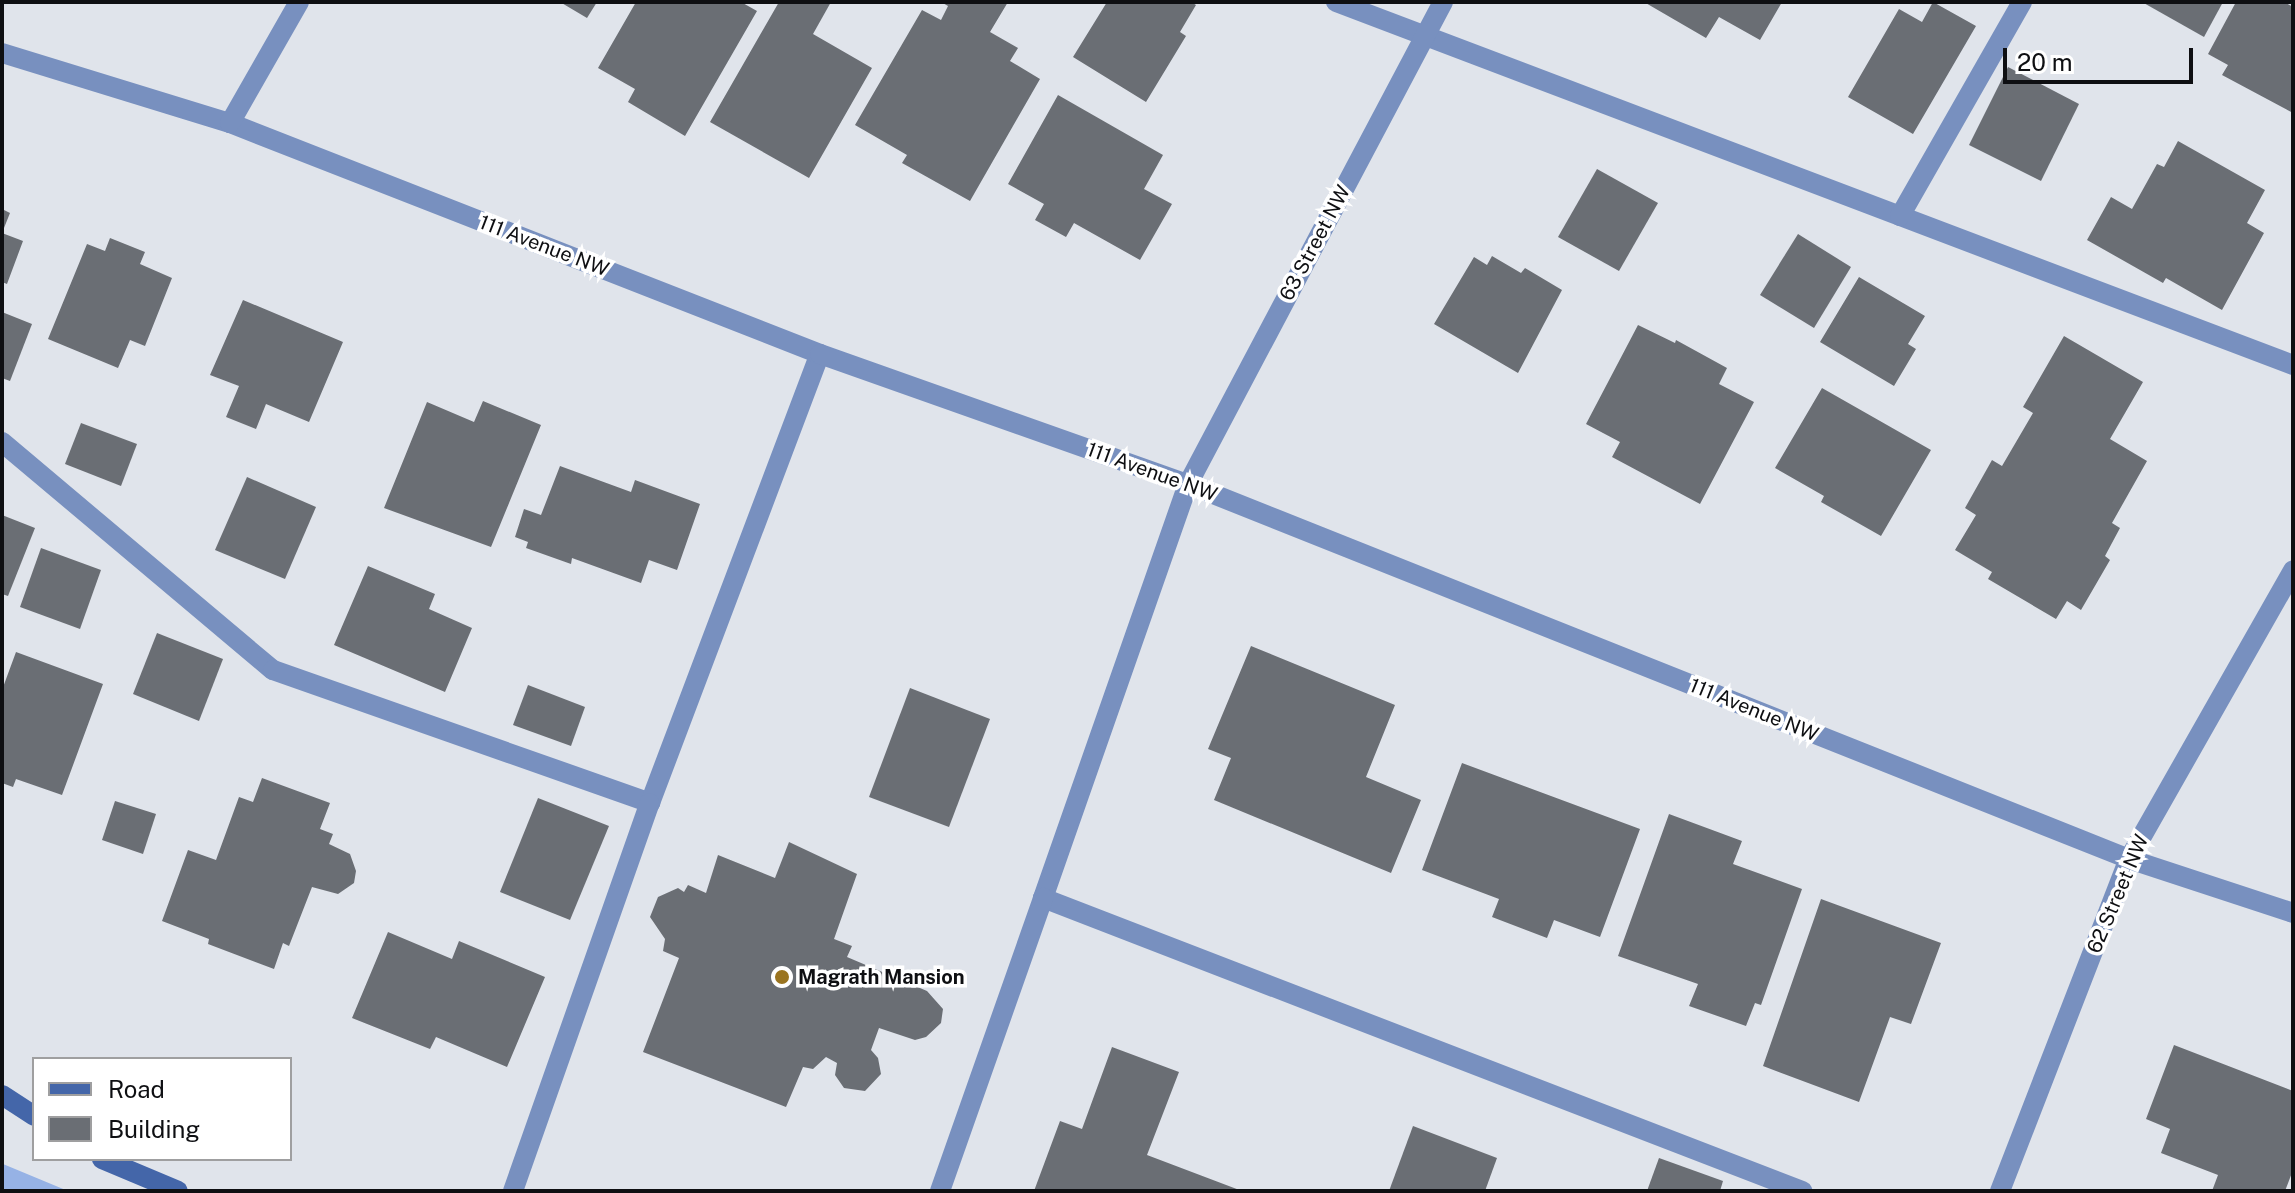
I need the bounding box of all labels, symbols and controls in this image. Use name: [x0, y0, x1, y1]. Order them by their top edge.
scale bar: [2007, 32, 2197, 82]
text: 20 m: [2017, 48, 2073, 76]
street label: 63 Street NW: [1275, 181, 1355, 305]
street label: 111 Avenue NW: [476, 210, 612, 282]
street label: 111 Avenue NW: [1084, 437, 1220, 507]
street label: 111 Avenue NW: [1686, 673, 1822, 747]
street label: 62 Street NW: [2082, 831, 2154, 957]
place label: Magrath Mansion: [798, 965, 965, 989]
marker: Magrath Mansion: [773, 968, 791, 986]
legend: [32, 1057, 292, 1161]
text: Road: [108, 1075, 165, 1103]
text: Building: [108, 1115, 200, 1143]

